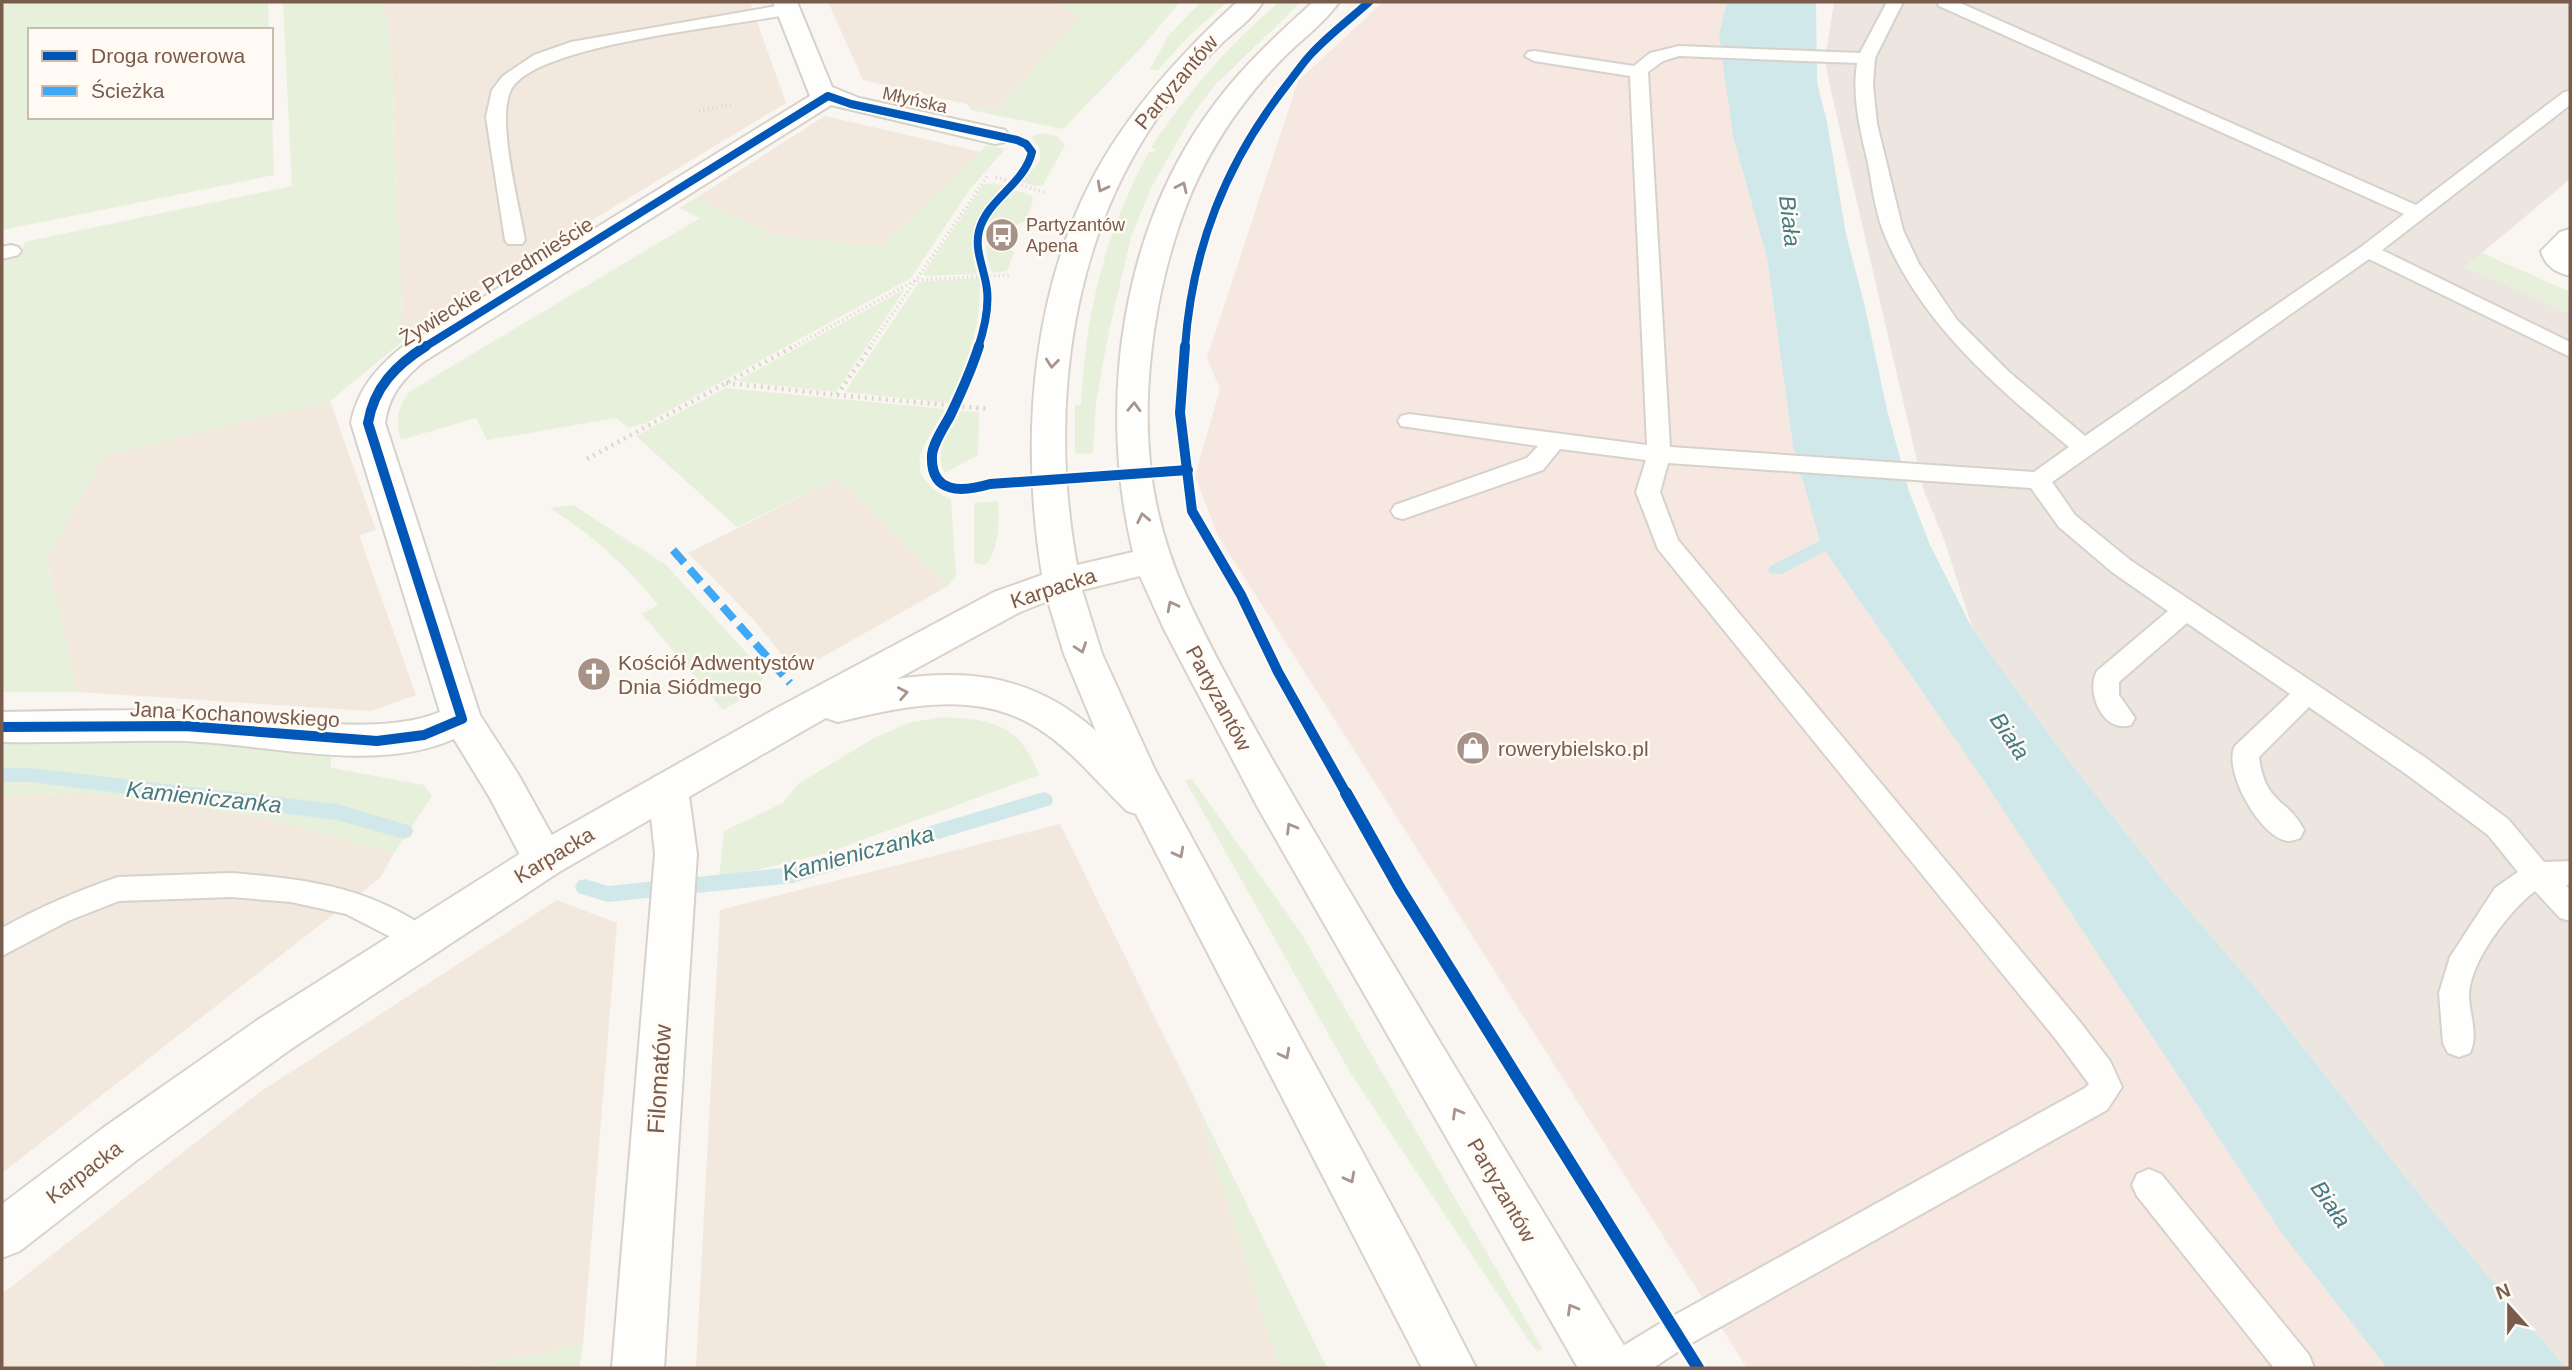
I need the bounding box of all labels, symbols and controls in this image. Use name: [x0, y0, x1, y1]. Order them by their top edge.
legend: [28, 28, 273, 119]
street label: Partyzantów: [1130, 30, 1222, 134]
text: Droga rowerowa: [91, 44, 245, 67]
text: Ścieżka: [91, 79, 165, 102]
street label: Młyńska: [881, 83, 950, 117]
one-way arrow: [1097, 180, 1110, 193]
one-way arrow: [1173, 182, 1187, 194]
water label: Biała: [1774, 194, 1806, 248]
street label: Żywieckie Przedmieście: [395, 212, 597, 350]
place label: Partyzantów Apena: [1026, 215, 1126, 256]
bus stop icon: Partyzantów Apena: [983, 216, 1021, 254]
one-way arrow: [1045, 358, 1060, 369]
one-way arrow: [1126, 401, 1141, 412]
one-way arrow: [1136, 512, 1151, 524]
street label: Karpacka: [1007, 563, 1099, 613]
one-way arrow: [1166, 601, 1180, 613]
one-way arrow: [1073, 641, 1088, 653]
street label: Partyzantów: [1182, 642, 1257, 755]
place label: Kościół Adwentystów Dnia Siódmego: [618, 651, 815, 698]
church icon: Kościół Adwentystów Dnia Siódmego: [575, 655, 613, 693]
one-way arrow: [897, 686, 909, 701]
street label: Jana Kochanowskiego: [129, 697, 341, 731]
water label: Biała: [1985, 708, 2035, 764]
shop icon: rowerybielsko.pl: [1454, 729, 1492, 767]
place label: rowerybielsko.pl: [1498, 737, 1649, 760]
water label: Kamieniczanka: [125, 776, 283, 818]
water label: Kamieniczanka: [779, 820, 937, 886]
street label: Karpacka: [510, 822, 598, 888]
one-way arrow: [1286, 823, 1299, 835]
one-way arrow: [1170, 846, 1184, 858]
street label: Filomatów: [642, 1023, 676, 1134]
one-way arrow: [1277, 1047, 1290, 1059]
one-way arrow: [1452, 1108, 1465, 1121]
street label: Partyzantów: [1463, 1134, 1541, 1247]
street label: Karpacka: [42, 1136, 127, 1208]
one-way arrow: [1342, 1171, 1356, 1184]
water label: Biała: [2306, 1176, 2356, 1232]
north arrow: [2474, 1272, 2544, 1342]
text: N: [2493, 1279, 2513, 1304]
one-way arrow: [1567, 1304, 1580, 1317]

